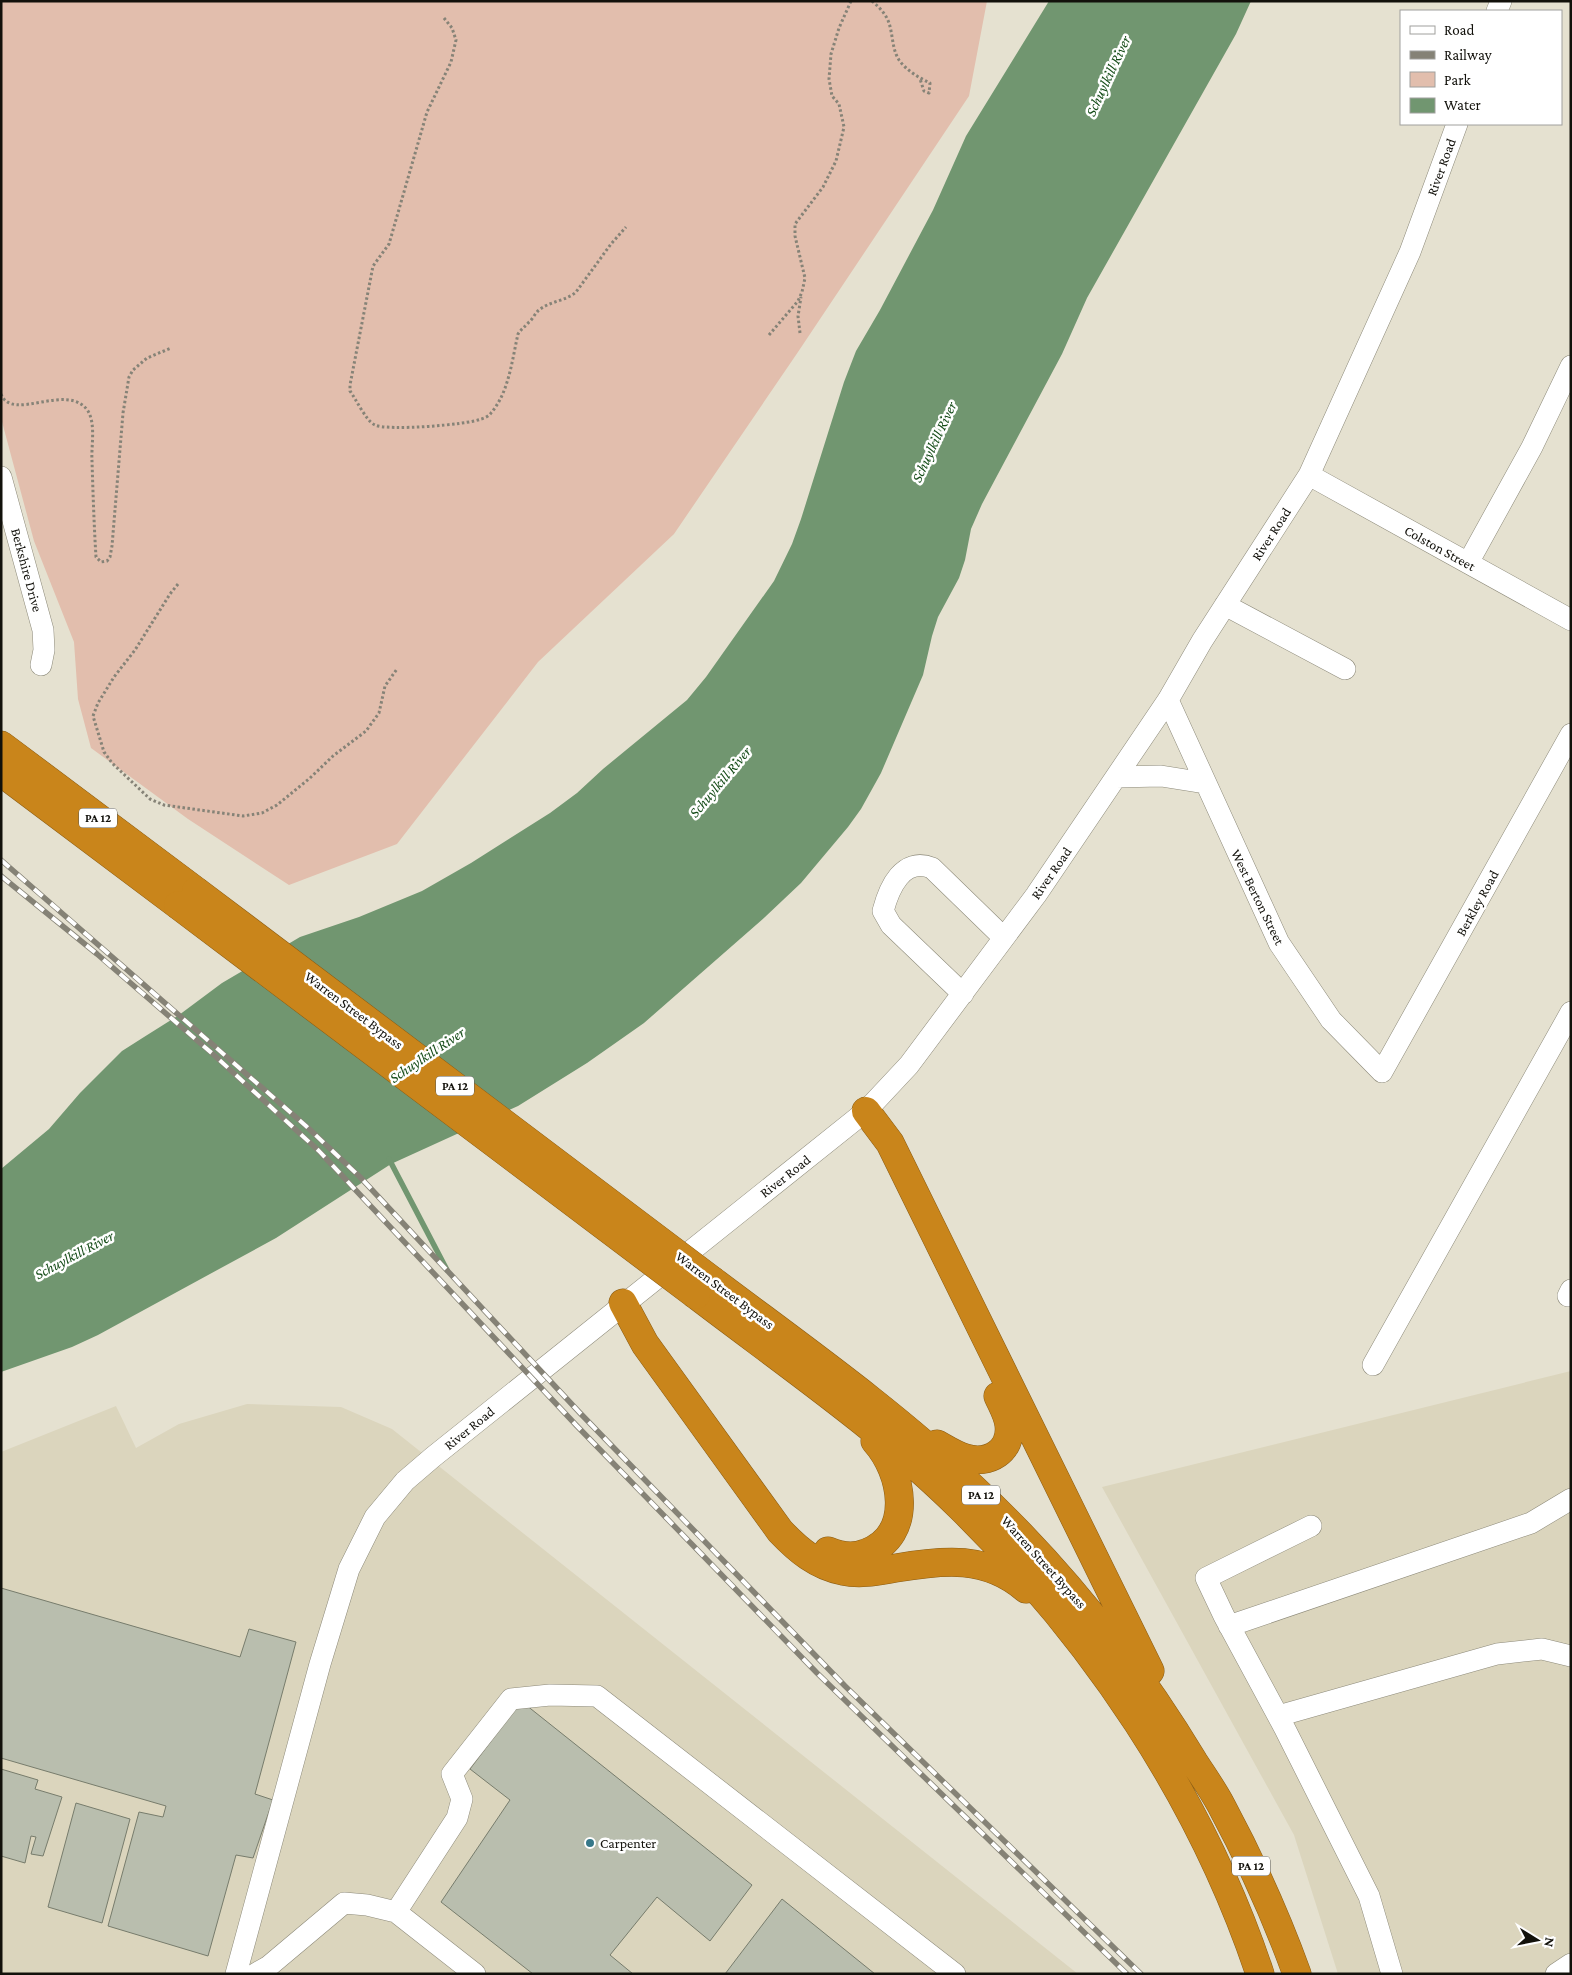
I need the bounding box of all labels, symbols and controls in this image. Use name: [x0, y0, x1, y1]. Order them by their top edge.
legend: [1400, 10, 1562, 125]
text: Road: [1444, 22, 1475, 38]
water label: Schuylkill River: [1082, 32, 1135, 119]
text: Railway: [1444, 47, 1492, 64]
text: Park: [1444, 72, 1471, 88]
text: Water: [1444, 97, 1481, 113]
street label: River Road: [1423, 136, 1459, 198]
water label: Schuylkill River: [908, 398, 961, 485]
street label: River Road: [1248, 504, 1294, 563]
street label: Colston Street: [1402, 522, 1479, 574]
street label: Berkshire Drive: [8, 526, 46, 614]
water label: Schuylkill River: [686, 743, 755, 821]
road number: PA 12: [79, 808, 117, 828]
street label: River Road: [1027, 843, 1075, 902]
street label: West Berton Street: [1228, 847, 1288, 948]
street label: Berkley Road: [1452, 867, 1502, 939]
street label: Warren Street Bypass: [302, 968, 406, 1052]
water label: Schuylkill River: [386, 1024, 469, 1087]
road number: PA 12: [436, 1076, 474, 1096]
street label: River Road: [756, 1151, 814, 1201]
water label: Schuylkill River: [32, 1227, 117, 1283]
street label: Warren Street Bypass: [673, 1248, 777, 1332]
street label: River Road: [441, 1403, 498, 1453]
road number: PA 12: [962, 1486, 1000, 1504]
street label: Warren Street Bypass: [998, 1512, 1090, 1612]
place label: Carpenter: [600, 1835, 656, 1851]
marker: Carpenter: [584, 1837, 596, 1849]
road number: PA 12: [1232, 1856, 1270, 1875]
north arrow: [1512, 1915, 1562, 1965]
text: N: [1541, 1936, 1559, 1949]

